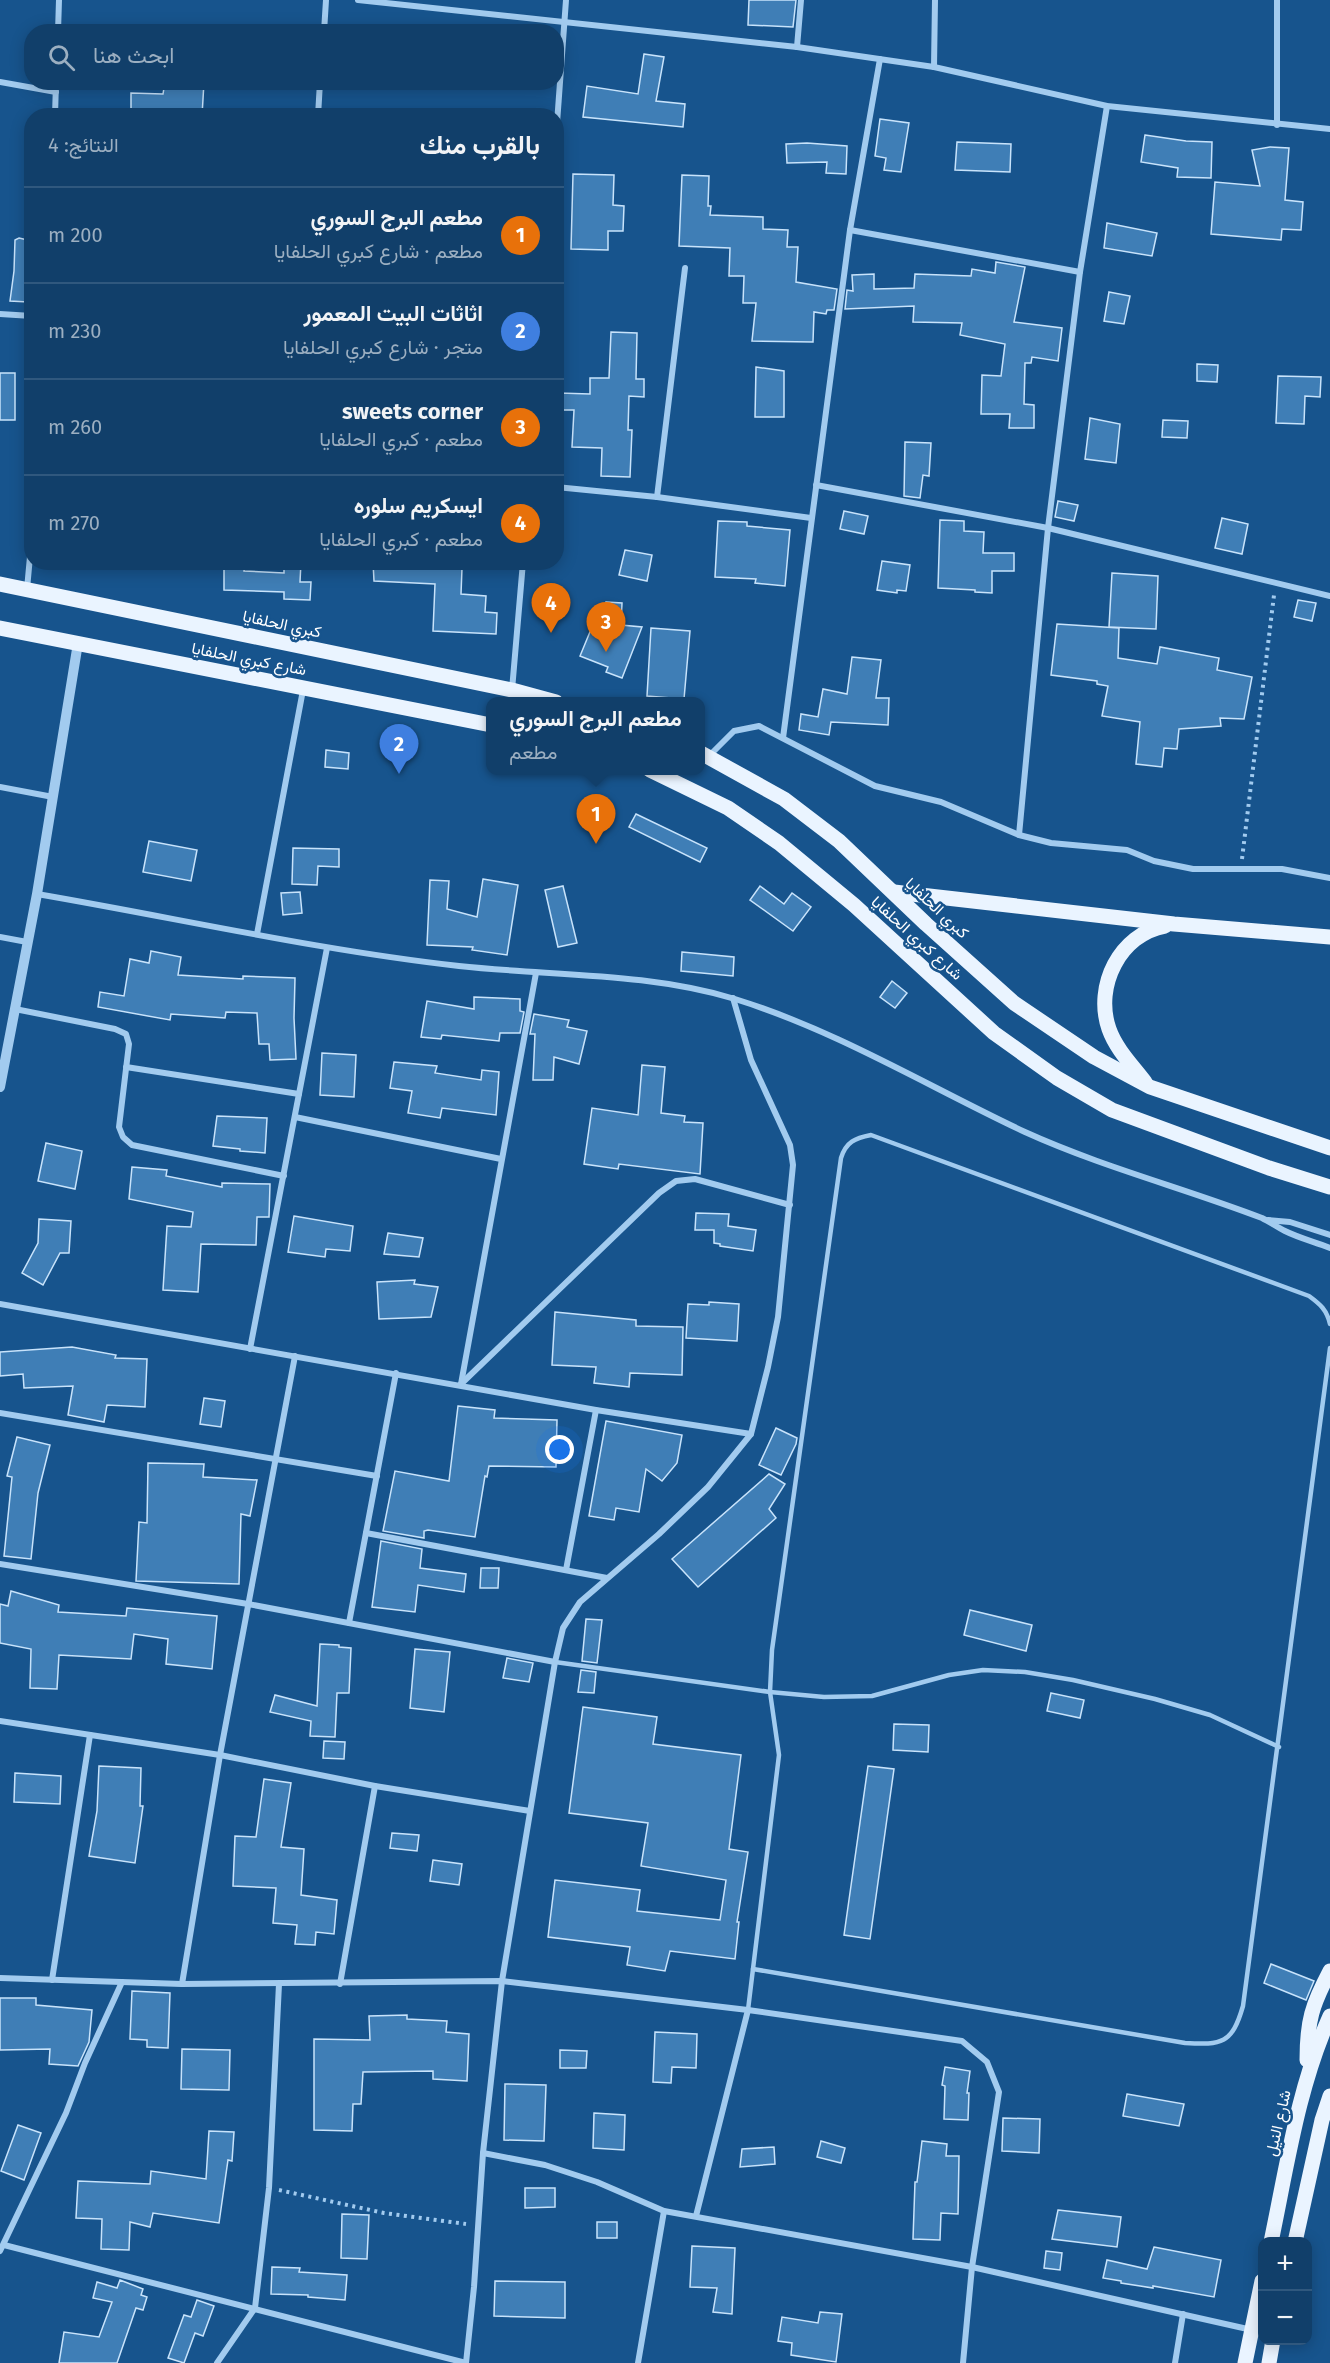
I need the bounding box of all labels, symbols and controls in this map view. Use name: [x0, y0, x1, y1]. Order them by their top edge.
search box: [24, 24, 564, 90]
icon: search: [45, 41, 78, 74]
text: ابحث هنا: [93, 42, 174, 69]
text: بالقرب منك: [420, 130, 540, 161]
text: النتائج: 4: [48, 133, 119, 157]
text: مطعم البرج السوري: [311, 204, 483, 231]
text: 200 m: [48, 223, 103, 247]
text: 1: [516, 223, 525, 247]
text: مطعم · شارع كبري الحلفايا: [274, 239, 483, 263]
text: اثاثات البيت المعمور: [303, 300, 483, 327]
text: 230 m: [48, 319, 101, 343]
text: 2: [515, 319, 526, 343]
text: متجر · شارع كبري الحلفايا: [283, 335, 483, 359]
text: sweets corner: [342, 398, 483, 425]
text: 260 m: [48, 415, 102, 439]
text: 3: [515, 415, 526, 439]
text: مطعم · كبري الحلفايا: [319, 427, 483, 451]
text: ايسكريم سلوره: [354, 492, 483, 519]
text: 270 m: [48, 511, 100, 535]
text: 4: [515, 511, 526, 535]
text: مطعم · كبري الحلفايا: [319, 527, 483, 551]
pin: 4: [532, 584, 570, 633]
pin: 3: [586, 602, 626, 652]
street label: كبري الحلفايا: [240, 606, 323, 646]
street label: شارع كبري الحلفايا: [189, 639, 308, 683]
popup: [486, 697, 705, 775]
text: مطعم البرج السوري: [509, 705, 682, 732]
pin: 2: [380, 724, 418, 774]
text: مطعم: [509, 740, 558, 764]
pin: 1: [576, 794, 616, 844]
street label: كبري الحلفايا: [899, 874, 973, 945]
street label: شارع كبري الحلفايا: [865, 892, 967, 987]
your location: [545, 1435, 574, 1464]
street label: شارع النيل: [1261, 2088, 1297, 2158]
map controls: [1258, 2237, 1312, 2345]
button: +: [1258, 2237, 1312, 2291]
button: −: [1258, 2291, 1312, 2345]

